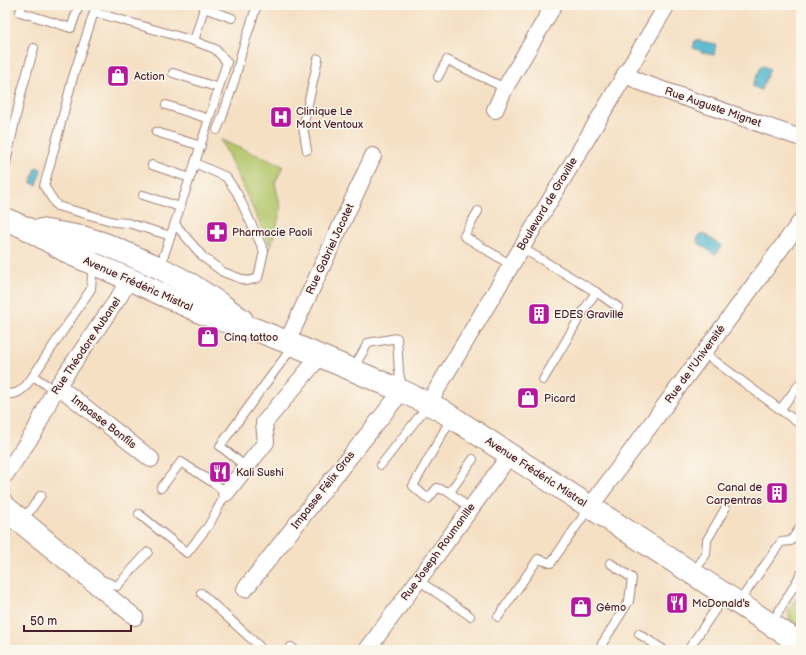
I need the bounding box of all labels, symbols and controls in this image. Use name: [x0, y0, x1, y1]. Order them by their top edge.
shop icon: Action: [105, 63, 131, 89]
place label: Action: [134, 70, 165, 83]
street label: Rue Auguste Mignet: [663, 84, 764, 130]
hospital icon: Clinique Le Mont Ventoux: [268, 104, 294, 130]
place label: Clinique Le Mont Ventoux: [296, 105, 363, 131]
street label: Boulevard de Graville: [514, 155, 580, 253]
street label: Rue Gabriel Jacotet: [303, 201, 357, 296]
pharmacy icon: Pharmacie Paoli: [204, 219, 230, 245]
place label: Pharmacie Paoli: [232, 226, 312, 239]
street label: Avenue Frédéric Mistral: [81, 254, 195, 314]
street label: Rue Théodore Aubanel: [49, 295, 123, 397]
building icon: EDES Graville: [526, 301, 552, 327]
place label: EDES Graville: [554, 308, 624, 321]
street label: Rue de l'Université: [662, 322, 728, 406]
shop icon: Cinq tattoo: [195, 324, 221, 350]
place label: Cinq tattoo: [224, 331, 278, 344]
shop icon: Picard: [515, 385, 541, 411]
place label: Picard: [544, 392, 576, 405]
street label: Impasse Bonfils: [69, 393, 139, 452]
street label: Avenue Frédéric Mistral: [483, 434, 589, 510]
street label: Impasse Félix Gras: [289, 448, 358, 532]
restaurant icon: Kali Sushi: [207, 459, 233, 485]
place label: Kali Sushi: [236, 466, 284, 479]
building icon: Canal de Carpentras: [764, 480, 790, 506]
place label: Canal de Carpentras: [706, 481, 763, 507]
street label: Rue Joseph Roumanille: [398, 500, 478, 603]
restaurant icon: McDonald's: [664, 590, 690, 616]
shop icon: Gémo: [568, 594, 594, 620]
place label: McDonald's: [692, 597, 750, 610]
place label: Gémo: [596, 601, 626, 614]
scale bar: [24, 607, 131, 633]
text: 50 m: [30, 614, 57, 629]

